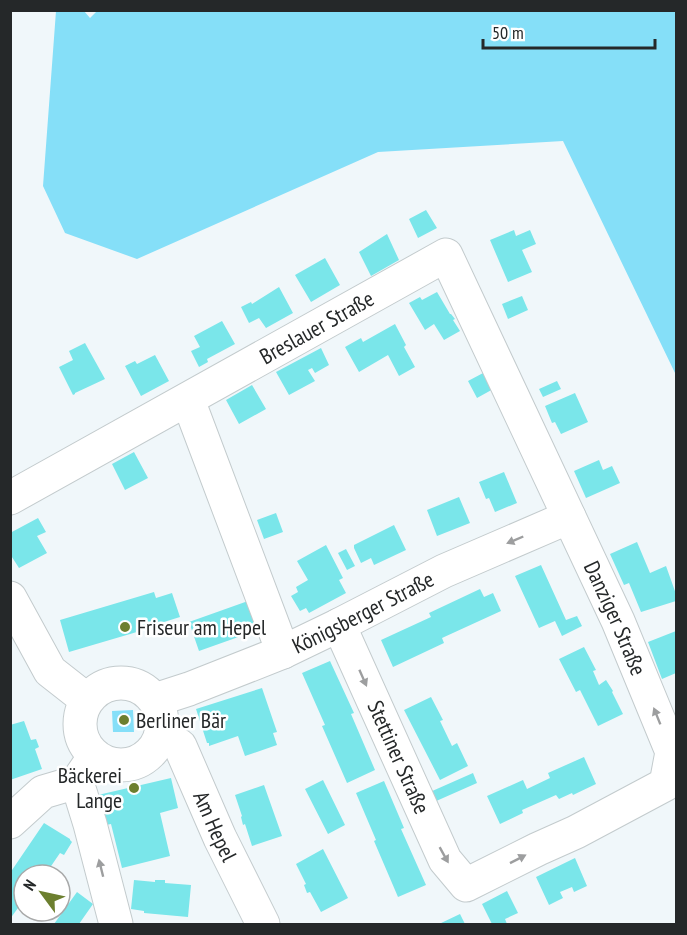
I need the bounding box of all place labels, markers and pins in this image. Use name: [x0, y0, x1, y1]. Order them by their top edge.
place label: Friseur am Hepel: [137, 613, 267, 641]
marker: Friseur am Hepel: [118, 620, 132, 634]
place label: Berliner Bär: [136, 706, 226, 734]
marker: Berliner Bär: [117, 713, 131, 727]
place label: Bäckerei Lange: [58, 761, 122, 814]
marker: Bäckerei Lange: [127, 781, 141, 795]

